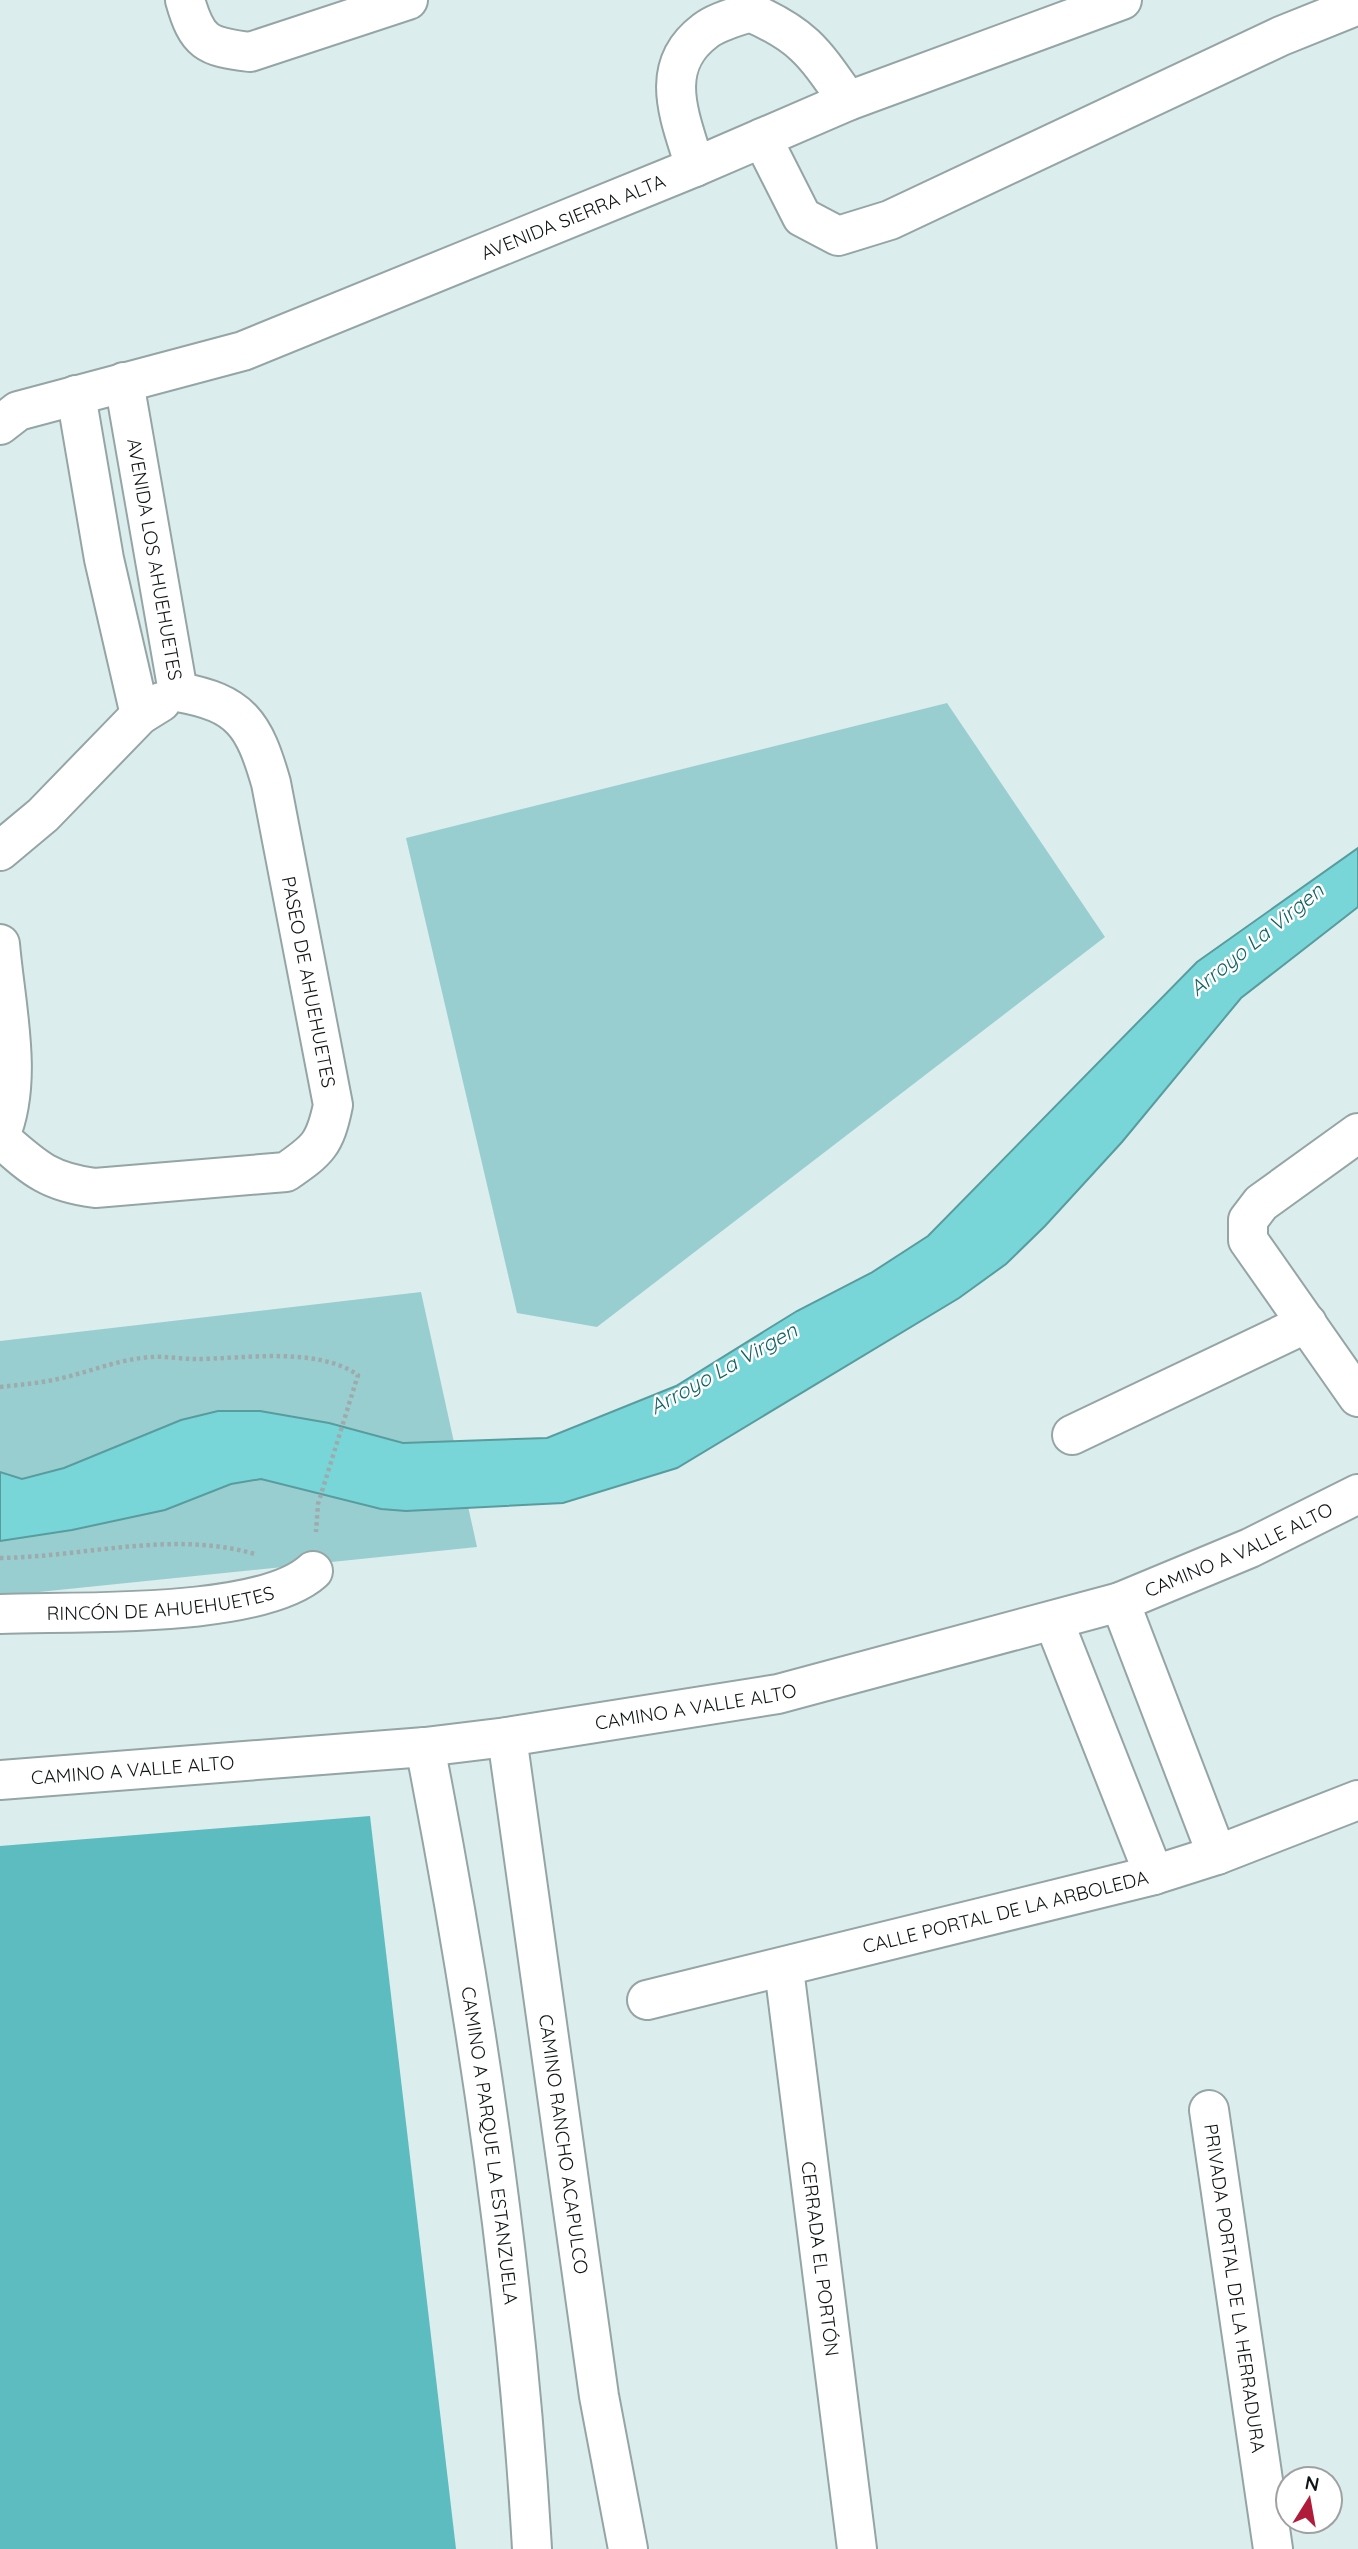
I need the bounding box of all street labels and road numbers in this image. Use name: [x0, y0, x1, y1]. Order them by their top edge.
street label: AVENIDA SIERRA ALTA: [477, 168, 669, 265]
street label: AVENIDA LOS AHUEHUETES: [122, 436, 188, 682]
street label: PASEO DE AHUEHUETES: [277, 874, 341, 1090]
street label: CAMINO A VALLE ALTO: [1141, 1497, 1336, 1602]
street label: RINCÓN DE AHUEHUETES: [47, 1580, 277, 1625]
street label: CAMINO A VALLE ALTO: [593, 1678, 799, 1735]
street label: CAMINO A VALLE ALTO: [30, 1750, 235, 1790]
street label: CALLE PORTAL DE LA ARBOLEDA: [860, 1865, 1151, 1958]
street label: CAMINO A PARQUE LA ESTANZUELA: [456, 1985, 523, 2306]
street label: CAMINO RANCHO ACAPULCO: [534, 2013, 594, 2276]
street label: PRIVADA PORTAL DE LA HERRADURA: [1199, 2122, 1271, 2454]
street label: CERRADA EL PORTÓN: [796, 2160, 845, 2358]

